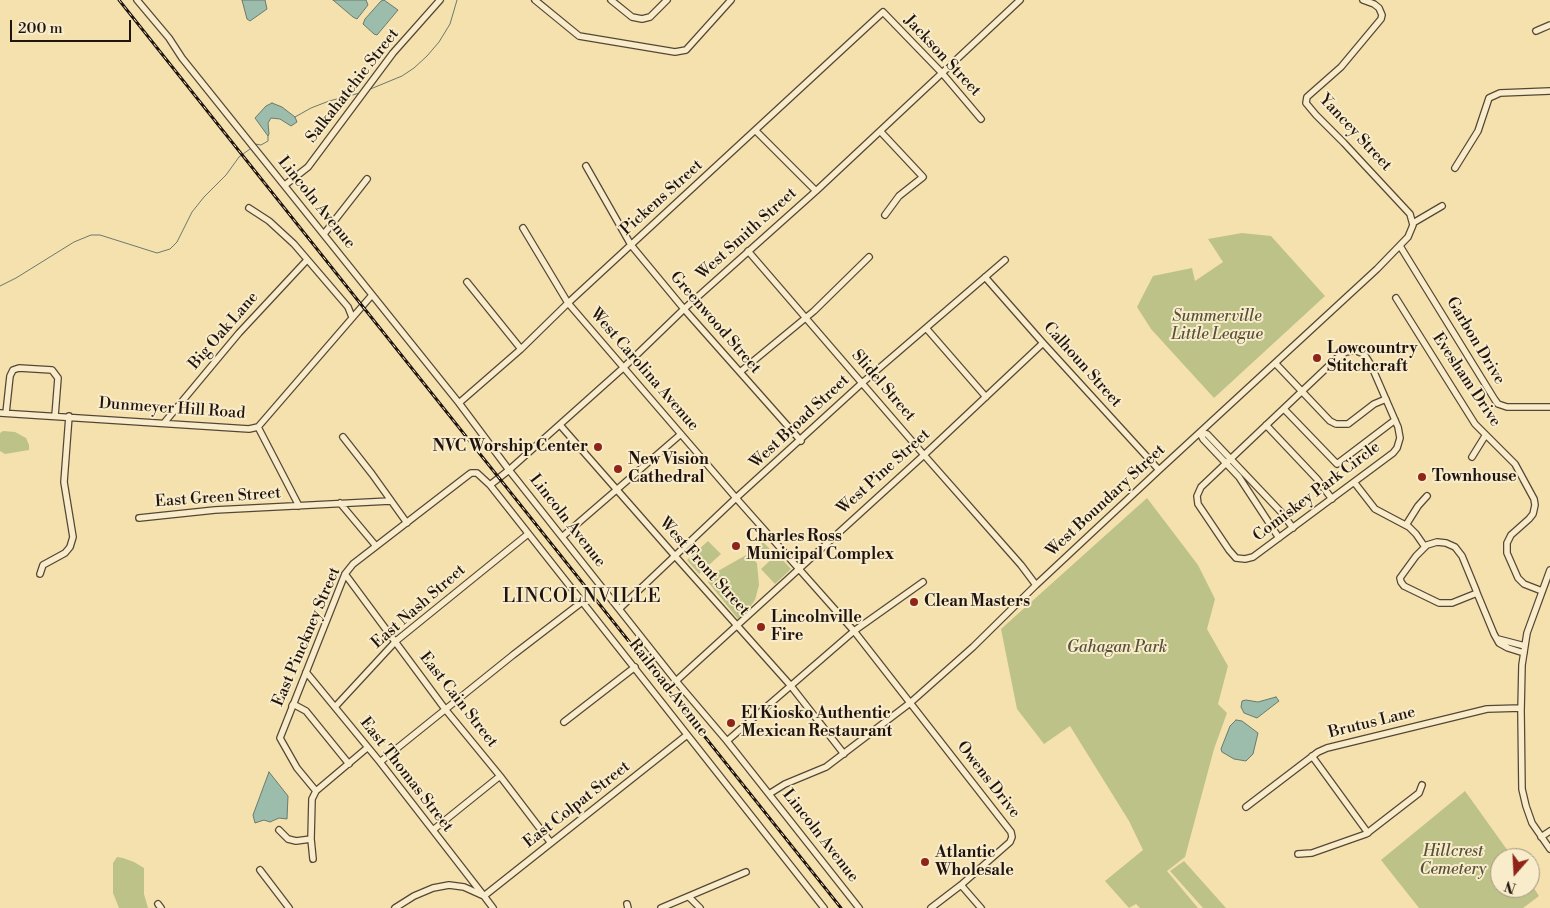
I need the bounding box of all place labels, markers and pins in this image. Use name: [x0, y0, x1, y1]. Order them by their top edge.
place label: Lowcountry Stitchcraft: [1327, 339, 1418, 377]
marker: Lowcountry Stitchcraft: [1311, 352, 1323, 364]
place label: NVC Worship Center: [432, 437, 588, 457]
marker: NVC Worship Center: [592, 441, 604, 453]
place label: New Vision Cathedral: [628, 450, 709, 488]
marker: New Vision Cathedral: [612, 463, 624, 475]
place label: Townhouse: [1432, 467, 1517, 487]
marker: Townhouse: [1416, 471, 1428, 483]
place label: Charles Ross Municipal Complex: [746, 527, 894, 565]
marker: Charles Ross Municipal Complex: [730, 540, 742, 552]
place label: Clean Masters: [924, 592, 1030, 612]
marker: Clean Masters: [908, 596, 920, 608]
place label: Lincolnville Fire: [771, 608, 862, 646]
marker: Lincolnville Fire: [755, 621, 767, 633]
place label: El Kiosko Authentic Mexican Restaurant: [741, 704, 892, 742]
marker: El Kiosko Authentic Mexican Restaurant: [725, 717, 737, 729]
place label: Atlantic Wholesale: [935, 843, 1014, 881]
marker: Atlantic Wholesale: [919, 856, 931, 868]

